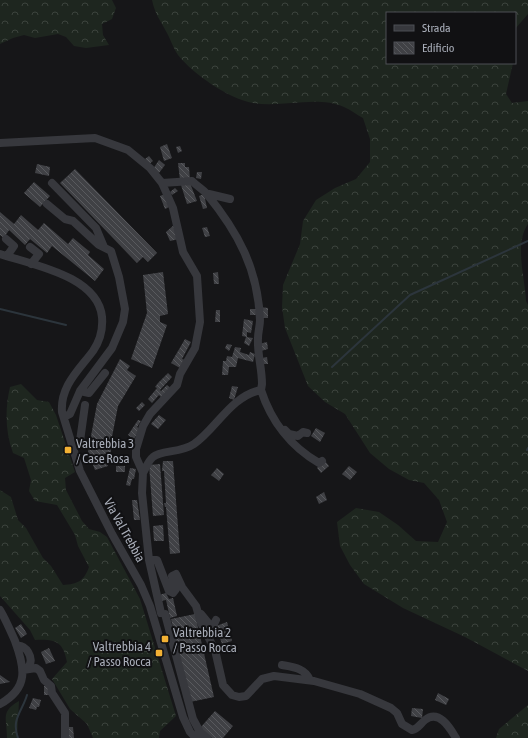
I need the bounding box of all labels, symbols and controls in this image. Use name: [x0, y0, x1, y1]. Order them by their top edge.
legend: [386, 12, 516, 64]
text: Strada: [422, 21, 451, 35]
text: Edificio: [422, 41, 455, 55]
place label: Valtrebbia 3 / Case Rosa: [76, 436, 134, 466]
marker: Valtrebbia 3 / Case Rosa: [63, 445, 73, 455]
street label: Via Val Trebbia: [101, 496, 148, 565]
place label: Valtrebbia 2 / Passo Rocca: [173, 625, 237, 655]
marker: Valtrebbia 2 / Passo Rocca: [160, 634, 170, 644]
place label: Valtrebbia 4 / Passo Rocca: [87, 639, 151, 669]
marker: Valtrebbia 4 / Passo Rocca: [154, 648, 164, 658]

